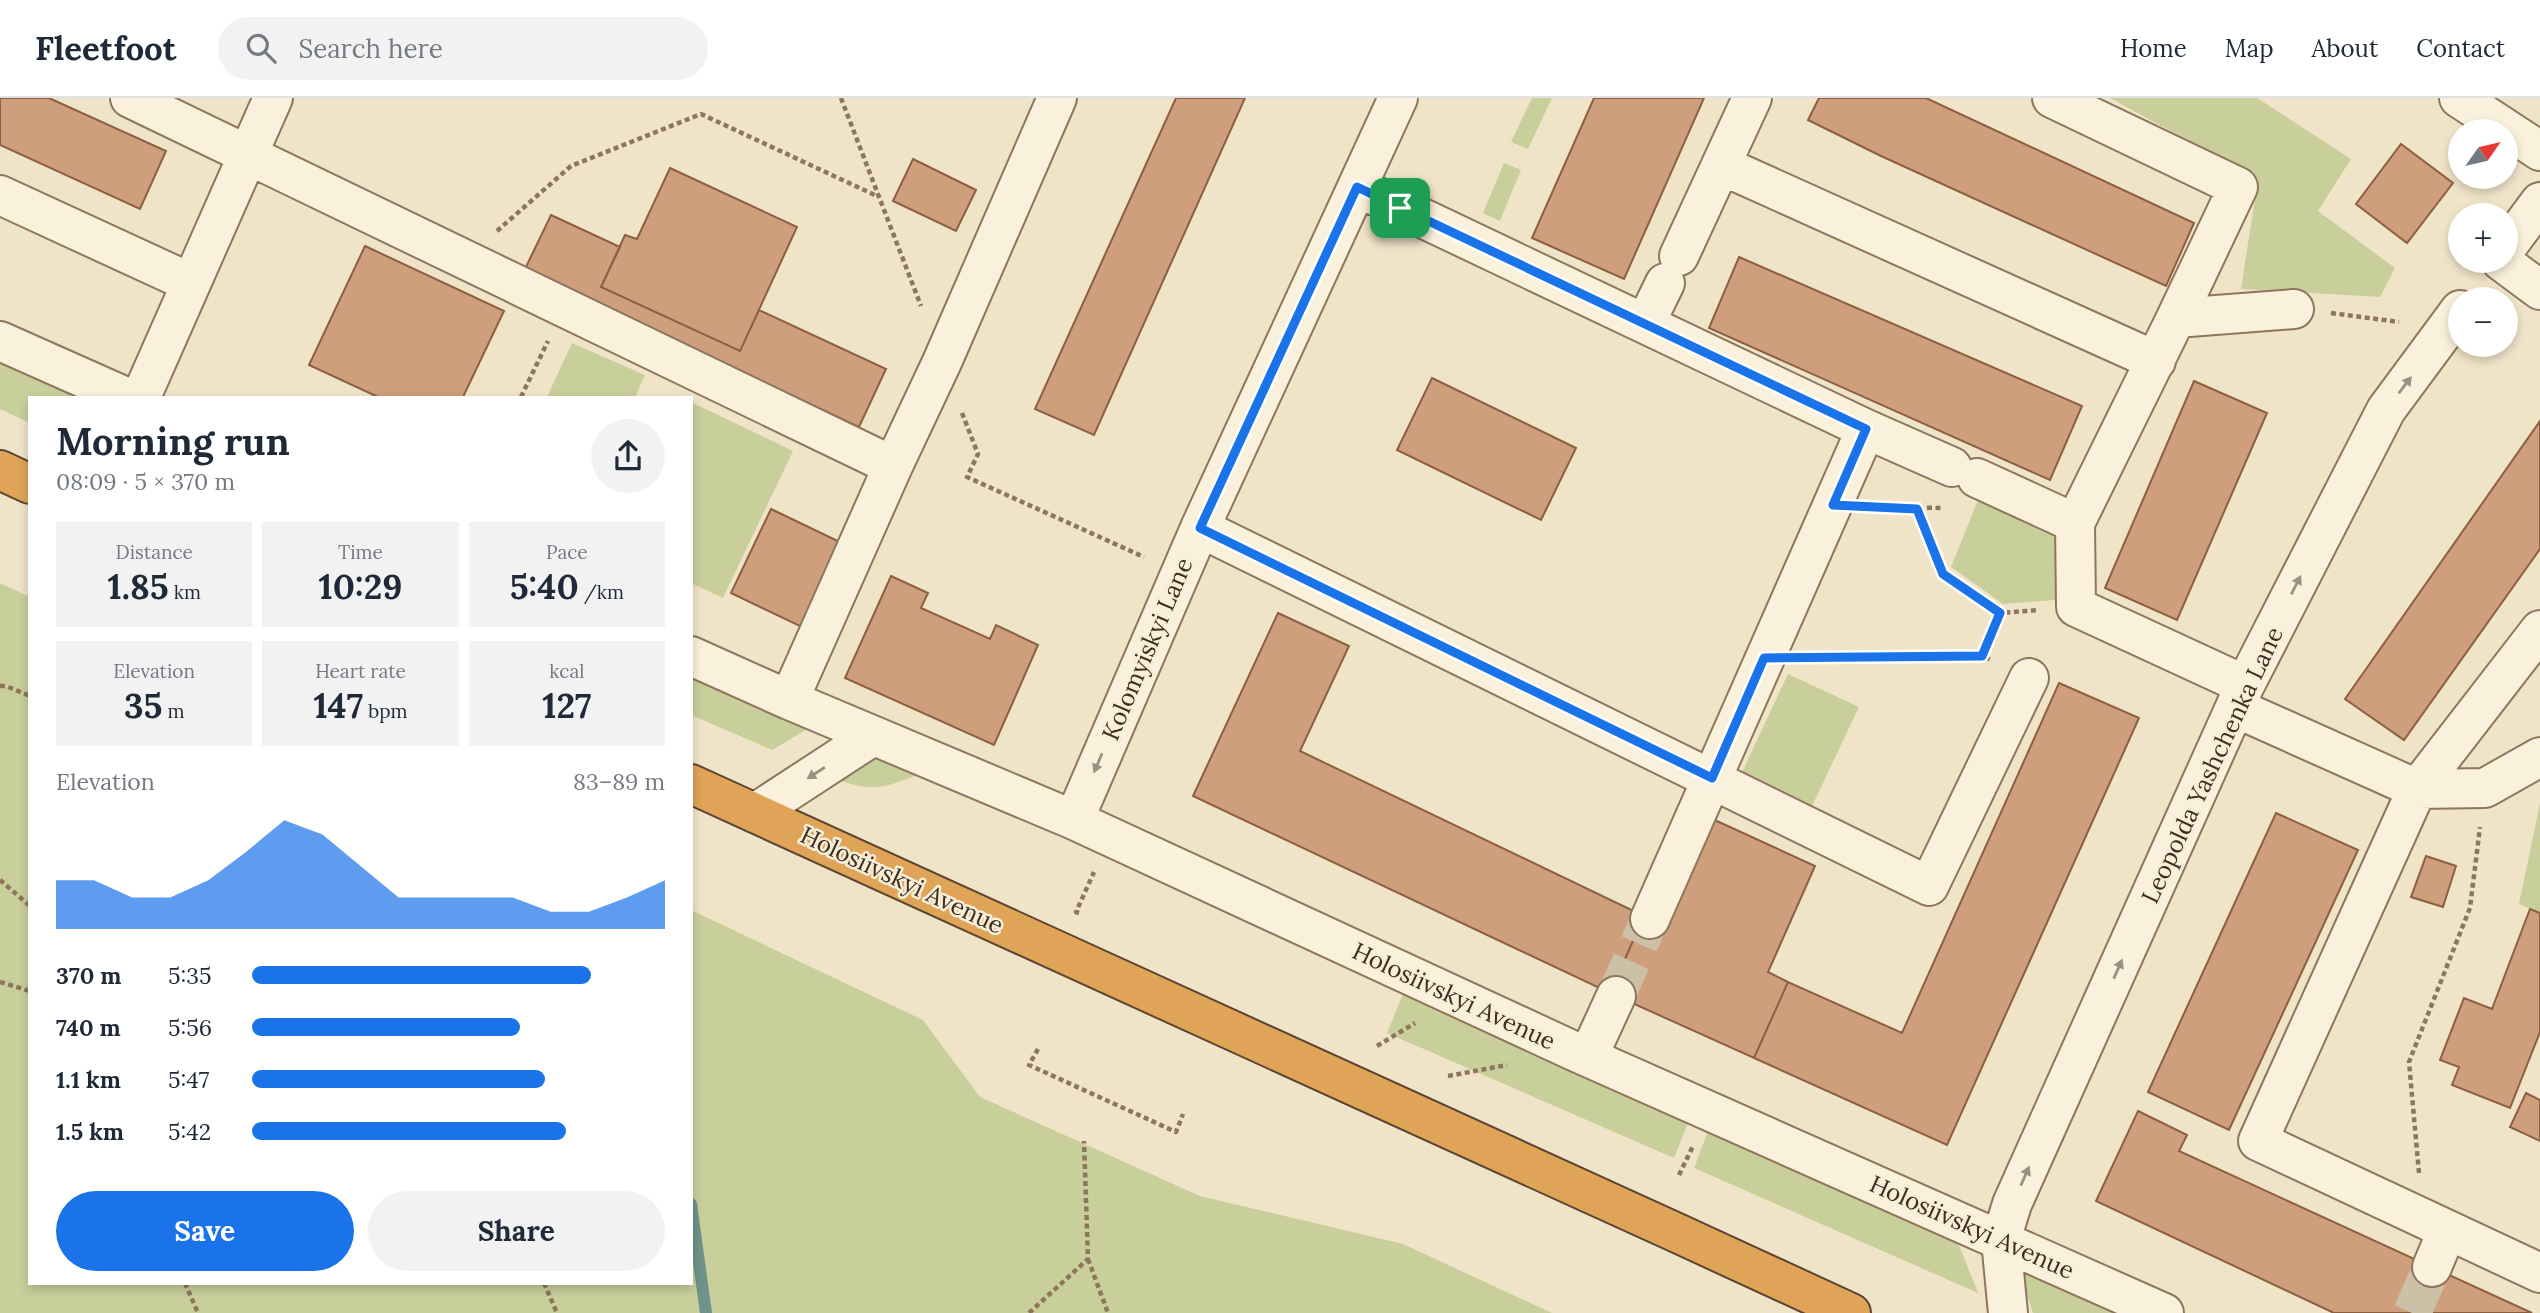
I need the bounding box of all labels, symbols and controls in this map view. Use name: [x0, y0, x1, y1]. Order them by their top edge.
search box: [218, 17, 708, 80]
text: Fleetfoot: [35, 27, 176, 69]
icon: search: [242, 29, 280, 67]
text: Search here: [298, 32, 443, 65]
text: Home: [2120, 33, 2187, 64]
text: Map: [2225, 33, 2274, 64]
text: About: [2312, 33, 2378, 64]
text: Contact: [2416, 33, 2505, 64]
north arrow: [2448, 119, 2518, 189]
map controls: [2448, 119, 2518, 357]
pin: [1370, 178, 1430, 238]
icon: arrive: [1381, 189, 1419, 227]
button: +: [2448, 203, 2518, 273]
button: −: [2448, 287, 2518, 357]
one-way arrow: [2397, 376, 2411, 394]
text: Morning run: [56, 417, 290, 465]
button: share: [591, 419, 665, 493]
text: 08:09 · 5 × 370 m: [56, 467, 235, 496]
text: Distance: [116, 540, 193, 564]
text: Time: [338, 540, 383, 564]
text: Pace: [546, 540, 588, 564]
street label: Kolomyiskyi Lane: [1095, 553, 1199, 745]
text: 1.85: [107, 564, 169, 609]
text: 10:29: [318, 564, 403, 609]
text: 5:40: [510, 564, 579, 609]
one-way arrow: [2291, 575, 2302, 595]
text: km: [169, 580, 201, 604]
text: /km: [579, 580, 624, 604]
street label: Leopolda Yashchenka Lane: [2134, 622, 2290, 908]
text: Elevation: [113, 659, 195, 683]
text: Heart rate: [315, 659, 406, 683]
text: kcal: [549, 659, 584, 683]
text: 35: [124, 683, 162, 728]
text: 147: [313, 683, 363, 728]
text: 127: [542, 683, 591, 728]
text: m: [162, 699, 184, 723]
text: bpm: [363, 699, 408, 723]
one-way arrow: [1092, 753, 1104, 773]
text: Elevation: [56, 767, 155, 796]
text: 83–89 m: [573, 767, 665, 796]
one-way arrow: [806, 767, 826, 780]
street label: Holosiivskyi Avenue: [795, 819, 1009, 941]
street label: Holosiivskyi Avenue: [1347, 935, 1561, 1057]
one-way arrow: [2113, 958, 2124, 979]
text: 370 m: [56, 961, 122, 990]
text: 5:35: [168, 961, 212, 990]
text: 740 m: [56, 1013, 121, 1042]
text: 5:56: [168, 1013, 212, 1042]
text: 1.1 km: [56, 1065, 121, 1094]
text: 5:47: [168, 1065, 209, 1094]
text: 1.5 km: [56, 1117, 124, 1146]
text: 5:42: [168, 1117, 211, 1146]
one-way arrow: [2019, 1166, 2031, 1186]
street label: Holosiivskyi Avenue: [1865, 1168, 2079, 1286]
button: Save: [56, 1191, 354, 1271]
button: Share: [368, 1191, 665, 1271]

